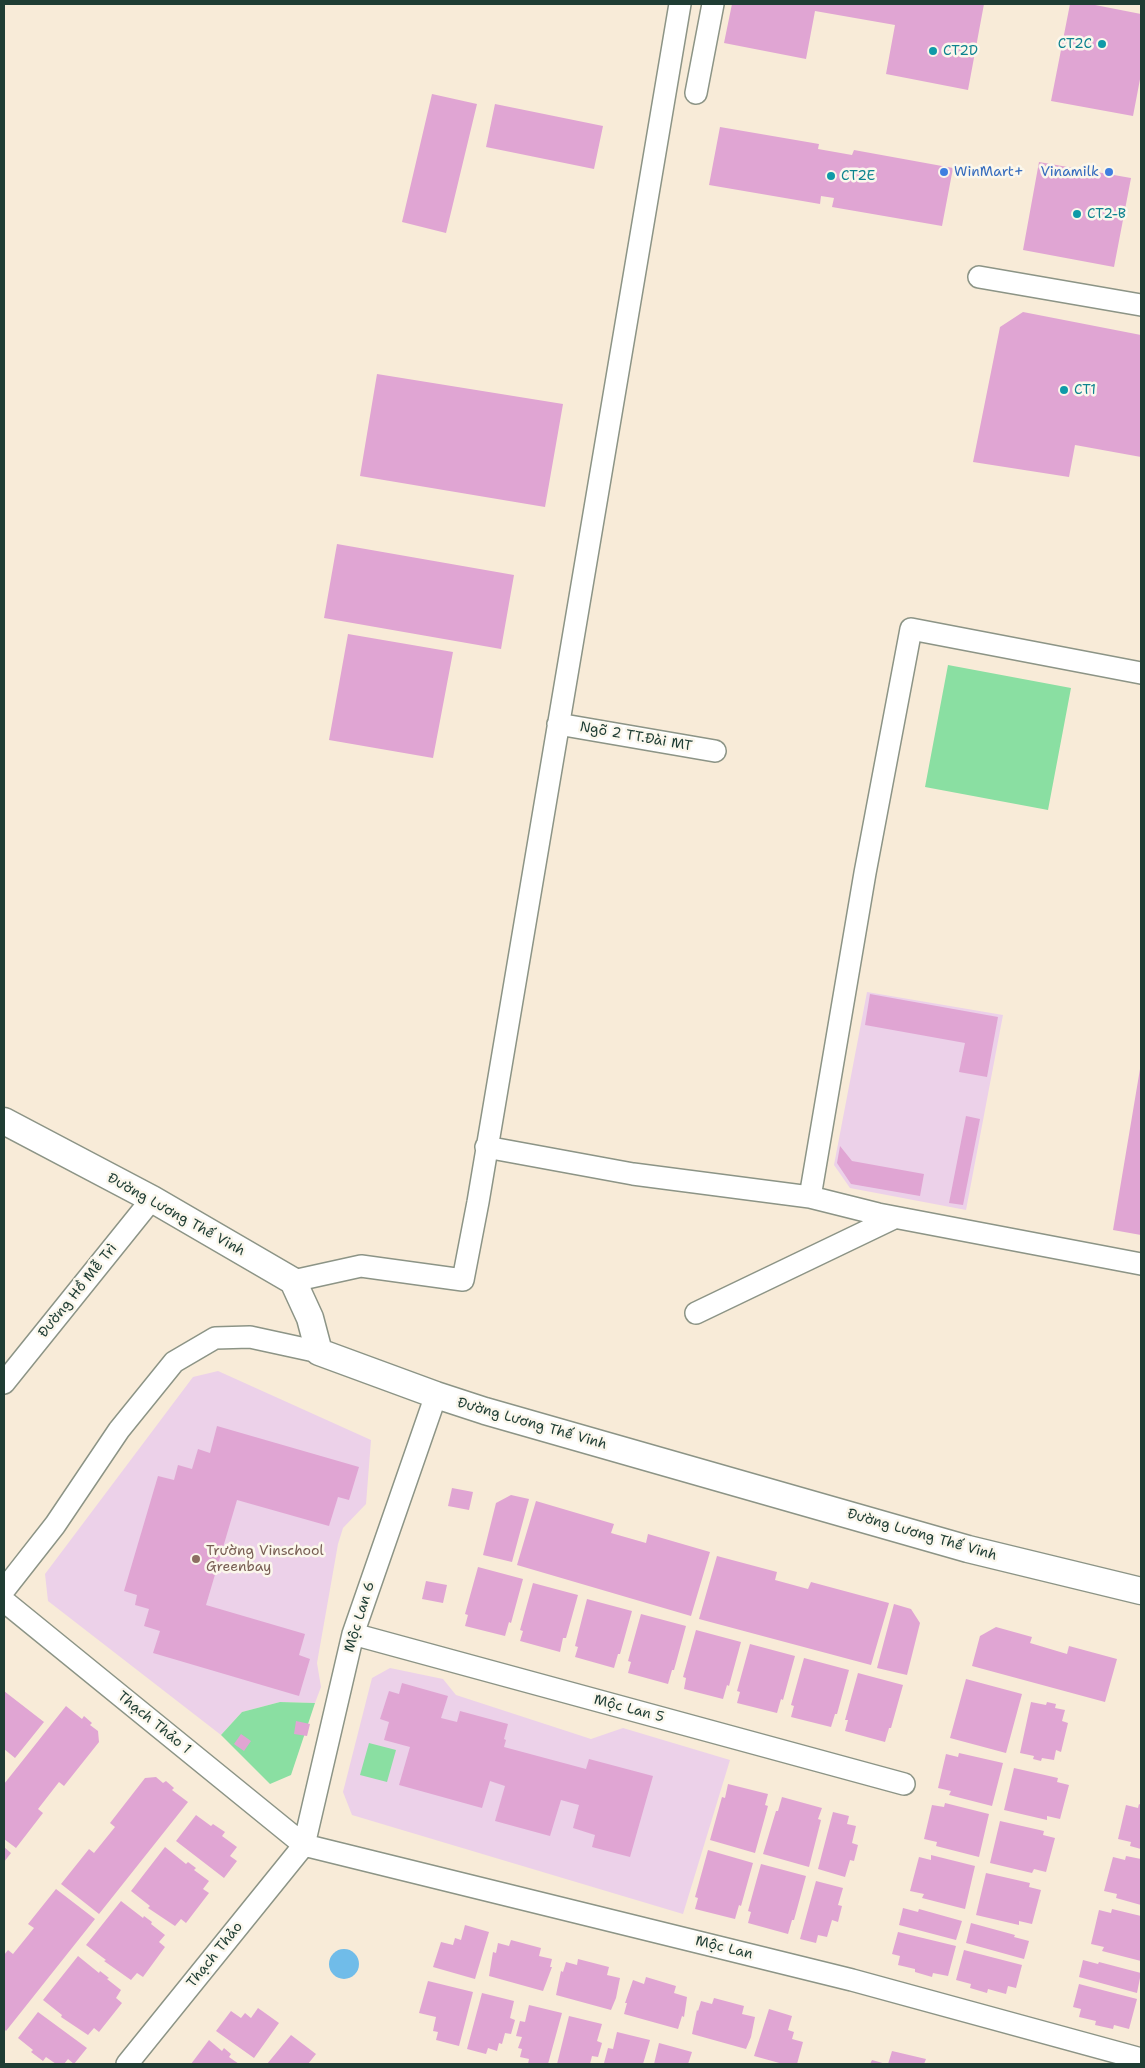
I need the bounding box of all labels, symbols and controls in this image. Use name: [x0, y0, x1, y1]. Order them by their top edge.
place label: CT2C: [1058, 36, 1092, 52]
marker: CT2C: [1096, 38, 1108, 50]
place label: CT2D: [943, 43, 978, 59]
marker: CT2D: [927, 45, 939, 57]
place label: WinMart+: [954, 164, 1024, 180]
place label: Vinamilk: [1040, 164, 1099, 180]
marker: WinMart+: [938, 166, 950, 178]
marker: Vinamilk: [1103, 166, 1115, 178]
place label: CT2E: [841, 168, 875, 184]
marker: CT2E: [825, 170, 837, 182]
place label: CT2-B: [1087, 206, 1126, 222]
marker: CT2-B: [1071, 208, 1083, 220]
place label: CT1: [1074, 382, 1096, 398]
marker: CT1: [1058, 384, 1070, 396]
street label: Ngõ 2 TT.Đài MT: [578, 719, 694, 755]
street label: Đường Lương Thế Vinh: [104, 1170, 248, 1260]
street label: Đường Hồ Mễ Trì: [35, 1241, 121, 1341]
street label: Đường Lương Thế Vinh: [455, 1395, 609, 1453]
street label: Đường Lương Thế Vinh: [845, 1506, 999, 1564]
place label: Trường Vinschool Greenbay: [206, 1543, 324, 1575]
marker: Trường Vinschool Greenbay: [190, 1553, 202, 1565]
street label: Mộc Lan 6: [341, 1580, 379, 1654]
street label: Thạch Thảo 1: [114, 1688, 194, 1758]
street label: Mộc Lan 5: [592, 1692, 666, 1726]
street label: Thạch Thảo: [184, 1919, 246, 1991]
street label: Mộc Lan: [694, 1933, 754, 1963]

